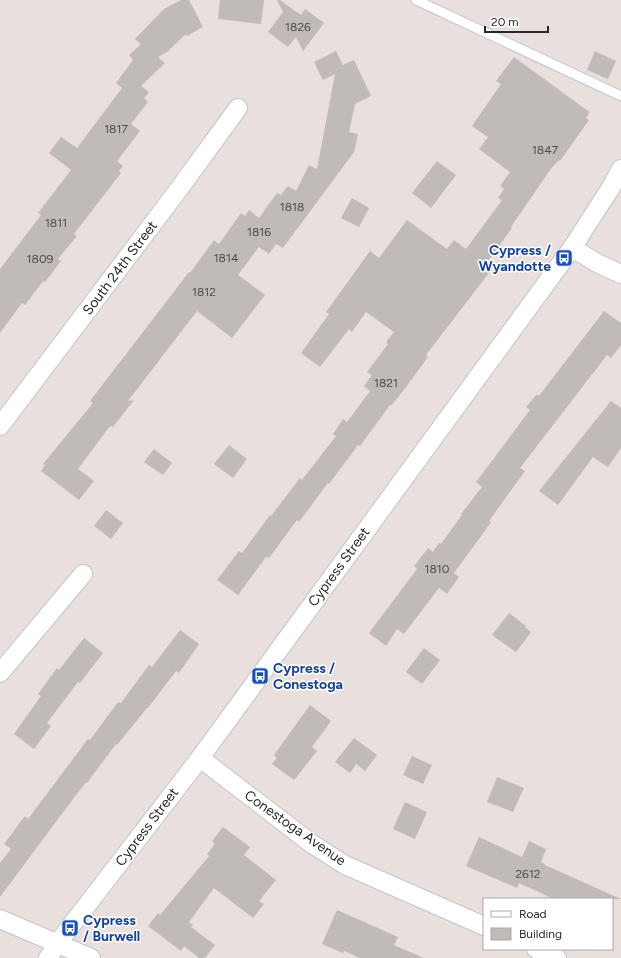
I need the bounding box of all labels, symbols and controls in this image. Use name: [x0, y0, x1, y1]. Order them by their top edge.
scale bar: [485, 8, 548, 34]
text: 20 m: [491, 15, 519, 29]
house number: 1826: [285, 20, 311, 34]
house number: 1817: [104, 122, 128, 136]
house number: 1847: [532, 143, 559, 157]
house number: 1818: [280, 200, 304, 214]
house number: 1811: [45, 216, 67, 230]
street label: South 24th Street: [79, 218, 161, 318]
house number: 1816: [247, 225, 271, 239]
place label: Cypress / Wyandotte: [479, 242, 551, 275]
bus stop icon: Cypress / Wyandotte: [554, 248, 574, 268]
house number: 1814: [214, 251, 239, 265]
house number: 1809: [27, 252, 54, 266]
house number: 1812: [192, 285, 216, 299]
house number: 1821: [374, 376, 398, 390]
street label: Cypress Street: [305, 524, 373, 610]
house number: 1810: [425, 562, 450, 576]
place label: Cypress / Conestoga: [273, 660, 343, 693]
bus stop icon: Cypress / Conestoga: [250, 666, 270, 686]
street label: Cypress Street: [112, 784, 182, 870]
street label: Conestoga Avenue: [241, 787, 349, 870]
house number: 2612: [515, 867, 541, 881]
legend: [483, 898, 613, 950]
text: Road: [519, 907, 547, 921]
place label: Cypress / Burwell: [83, 912, 140, 945]
bus stop icon: Cypress / Burwell: [60, 918, 80, 938]
text: Building: [519, 927, 562, 941]

